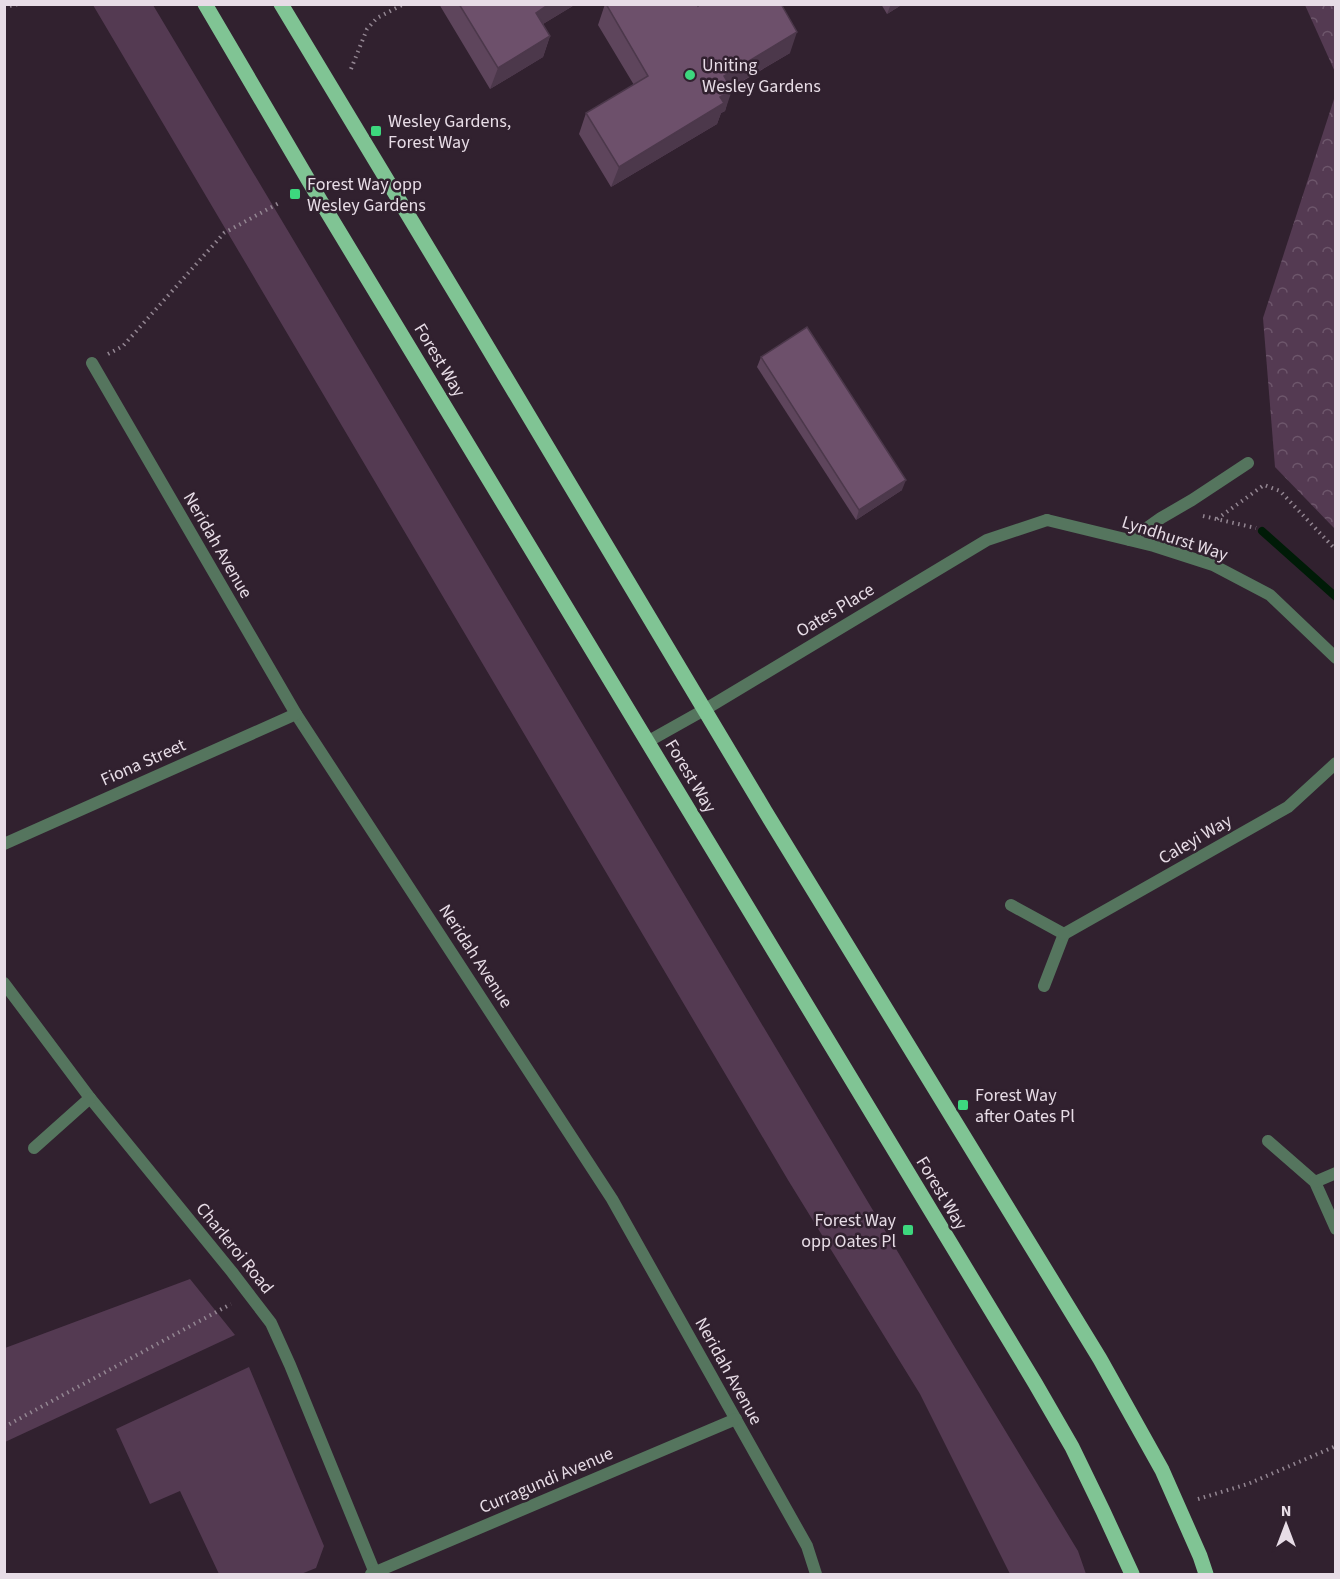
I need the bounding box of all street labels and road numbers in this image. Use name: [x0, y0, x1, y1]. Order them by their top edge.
street label: Forest Way: [408, 319, 472, 402]
street label: Neridah Avenue: [177, 487, 258, 603]
street label: Lyndhurst Way: [1119, 510, 1232, 568]
street label: Oates Place: [791, 577, 879, 644]
street label: Fiona Street: [97, 733, 190, 792]
street label: Forest Way: [659, 735, 723, 818]
street label: Caleyi Way: [1154, 808, 1237, 870]
street label: Neridah Avenue: [433, 899, 519, 1013]
street label: Forest Way: [910, 1152, 974, 1235]
street label: Charleroi Road: [190, 1197, 279, 1299]
street label: Neridah Avenue: [689, 1313, 768, 1429]
street label: Curragundi Avenue: [475, 1441, 617, 1520]

